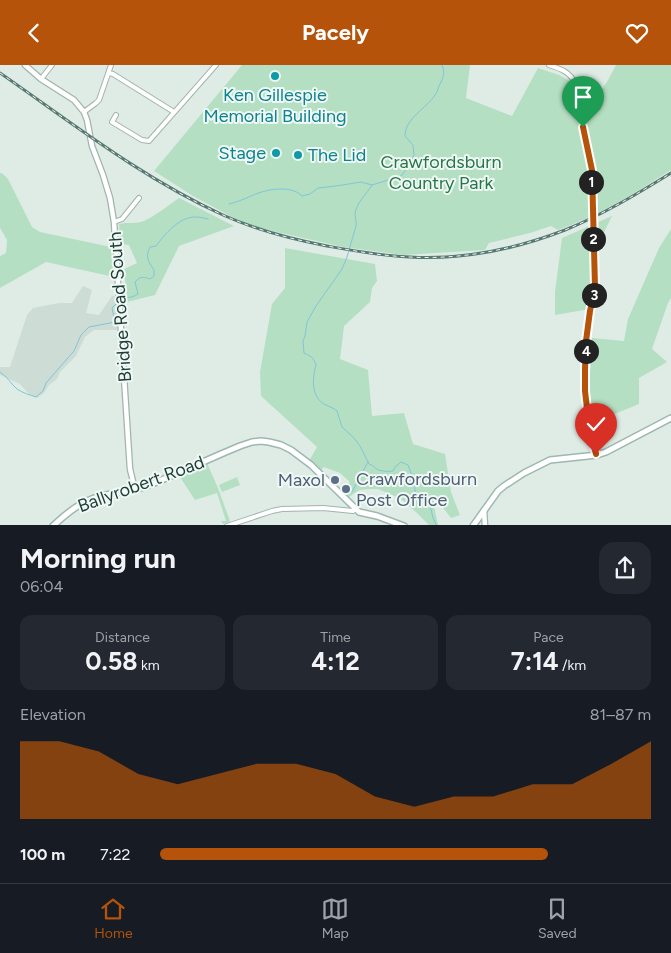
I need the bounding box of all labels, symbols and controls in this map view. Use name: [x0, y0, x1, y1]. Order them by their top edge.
icon: back: [20, 19, 48, 47]
text: Pacely: [302, 19, 369, 46]
icon: heart: [623, 19, 651, 47]
marker: Ken Gillespie Memorial Building: [269, 70, 281, 82]
pin: [562, 76, 604, 127]
icon: arrive: [569, 83, 597, 111]
place label: Ken Gillespie Memorial Building: [203, 84, 347, 127]
place label: Stage: [219, 142, 266, 164]
place label: The Lid: [308, 144, 366, 166]
marker: Stage: [270, 147, 282, 159]
marker: The Lid: [292, 149, 304, 161]
park label: Crawfordsburn Country Park: [381, 151, 501, 194]
pin: 1: [578, 169, 604, 195]
text: 1: [589, 174, 594, 191]
pin: 2: [580, 227, 606, 251]
street label: Bridge Road South: [104, 231, 136, 383]
text: 2: [589, 231, 598, 248]
pin: 3: [582, 283, 606, 307]
text: 3: [591, 287, 598, 304]
pin: 4: [574, 339, 598, 363]
text: 4: [582, 343, 591, 360]
pin: [575, 403, 617, 454]
icon: check: [582, 410, 610, 438]
street label: Ballyrobert Road: [75, 451, 207, 517]
place label: Crawfordsburn Post Office: [356, 468, 477, 511]
place label: Maxol: [278, 469, 325, 491]
marker: Maxol: [329, 474, 341, 486]
marker: Crawfordsburn Post Office: [340, 483, 352, 495]
text: Morning run: [20, 541, 176, 575]
button: share: [599, 542, 651, 594]
text: 06:04: [20, 577, 64, 596]
text: Distance: [95, 629, 150, 646]
text: Time: [320, 629, 351, 646]
text: Pace: [533, 629, 564, 646]
text: 0.58: [85, 646, 138, 676]
text: 4:12: [311, 646, 360, 676]
text: 7:14: [511, 646, 559, 676]
text: km: [138, 657, 160, 674]
text: /km: [559, 657, 586, 674]
text: Elevation: [20, 705, 86, 724]
text: 81–87 m: [590, 705, 651, 724]
text: 100 m: [20, 845, 65, 864]
text: 7:22: [100, 845, 131, 864]
tab: Home: [94, 895, 133, 942]
tab: Map: [321, 895, 349, 942]
tab: Saved: [538, 895, 577, 942]

